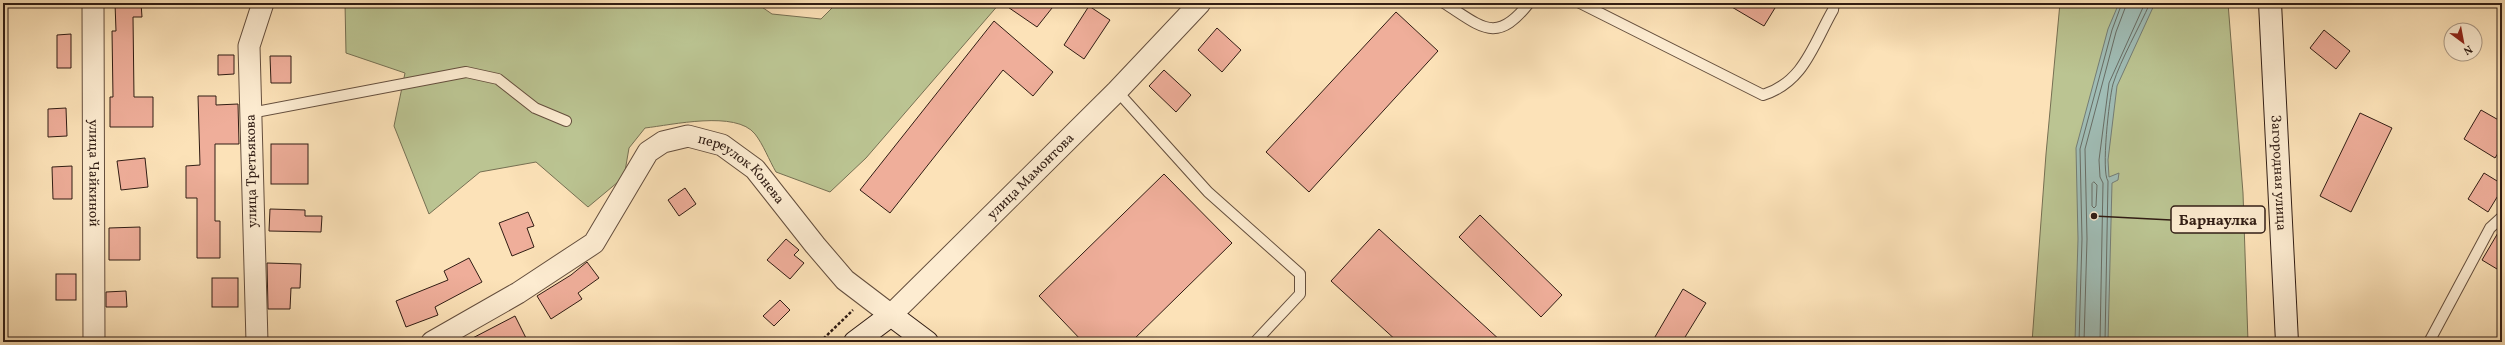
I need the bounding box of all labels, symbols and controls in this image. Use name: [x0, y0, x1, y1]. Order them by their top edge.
north arrow: [2443, 22, 2483, 62]
text: N: [2460, 41, 2475, 58]
street label: улица Третьякова: [242, 114, 262, 228]
street label: Загородная улица: [2266, 114, 2291, 231]
street label: улица Чайкиной: [84, 119, 103, 227]
street label: улица Мамонтова: [983, 129, 1079, 224]
street label: переулок Конева: [696, 130, 789, 208]
callout: Барнаулка: [2171, 206, 2265, 233]
text: Барнаулка: [2179, 211, 2257, 232]

